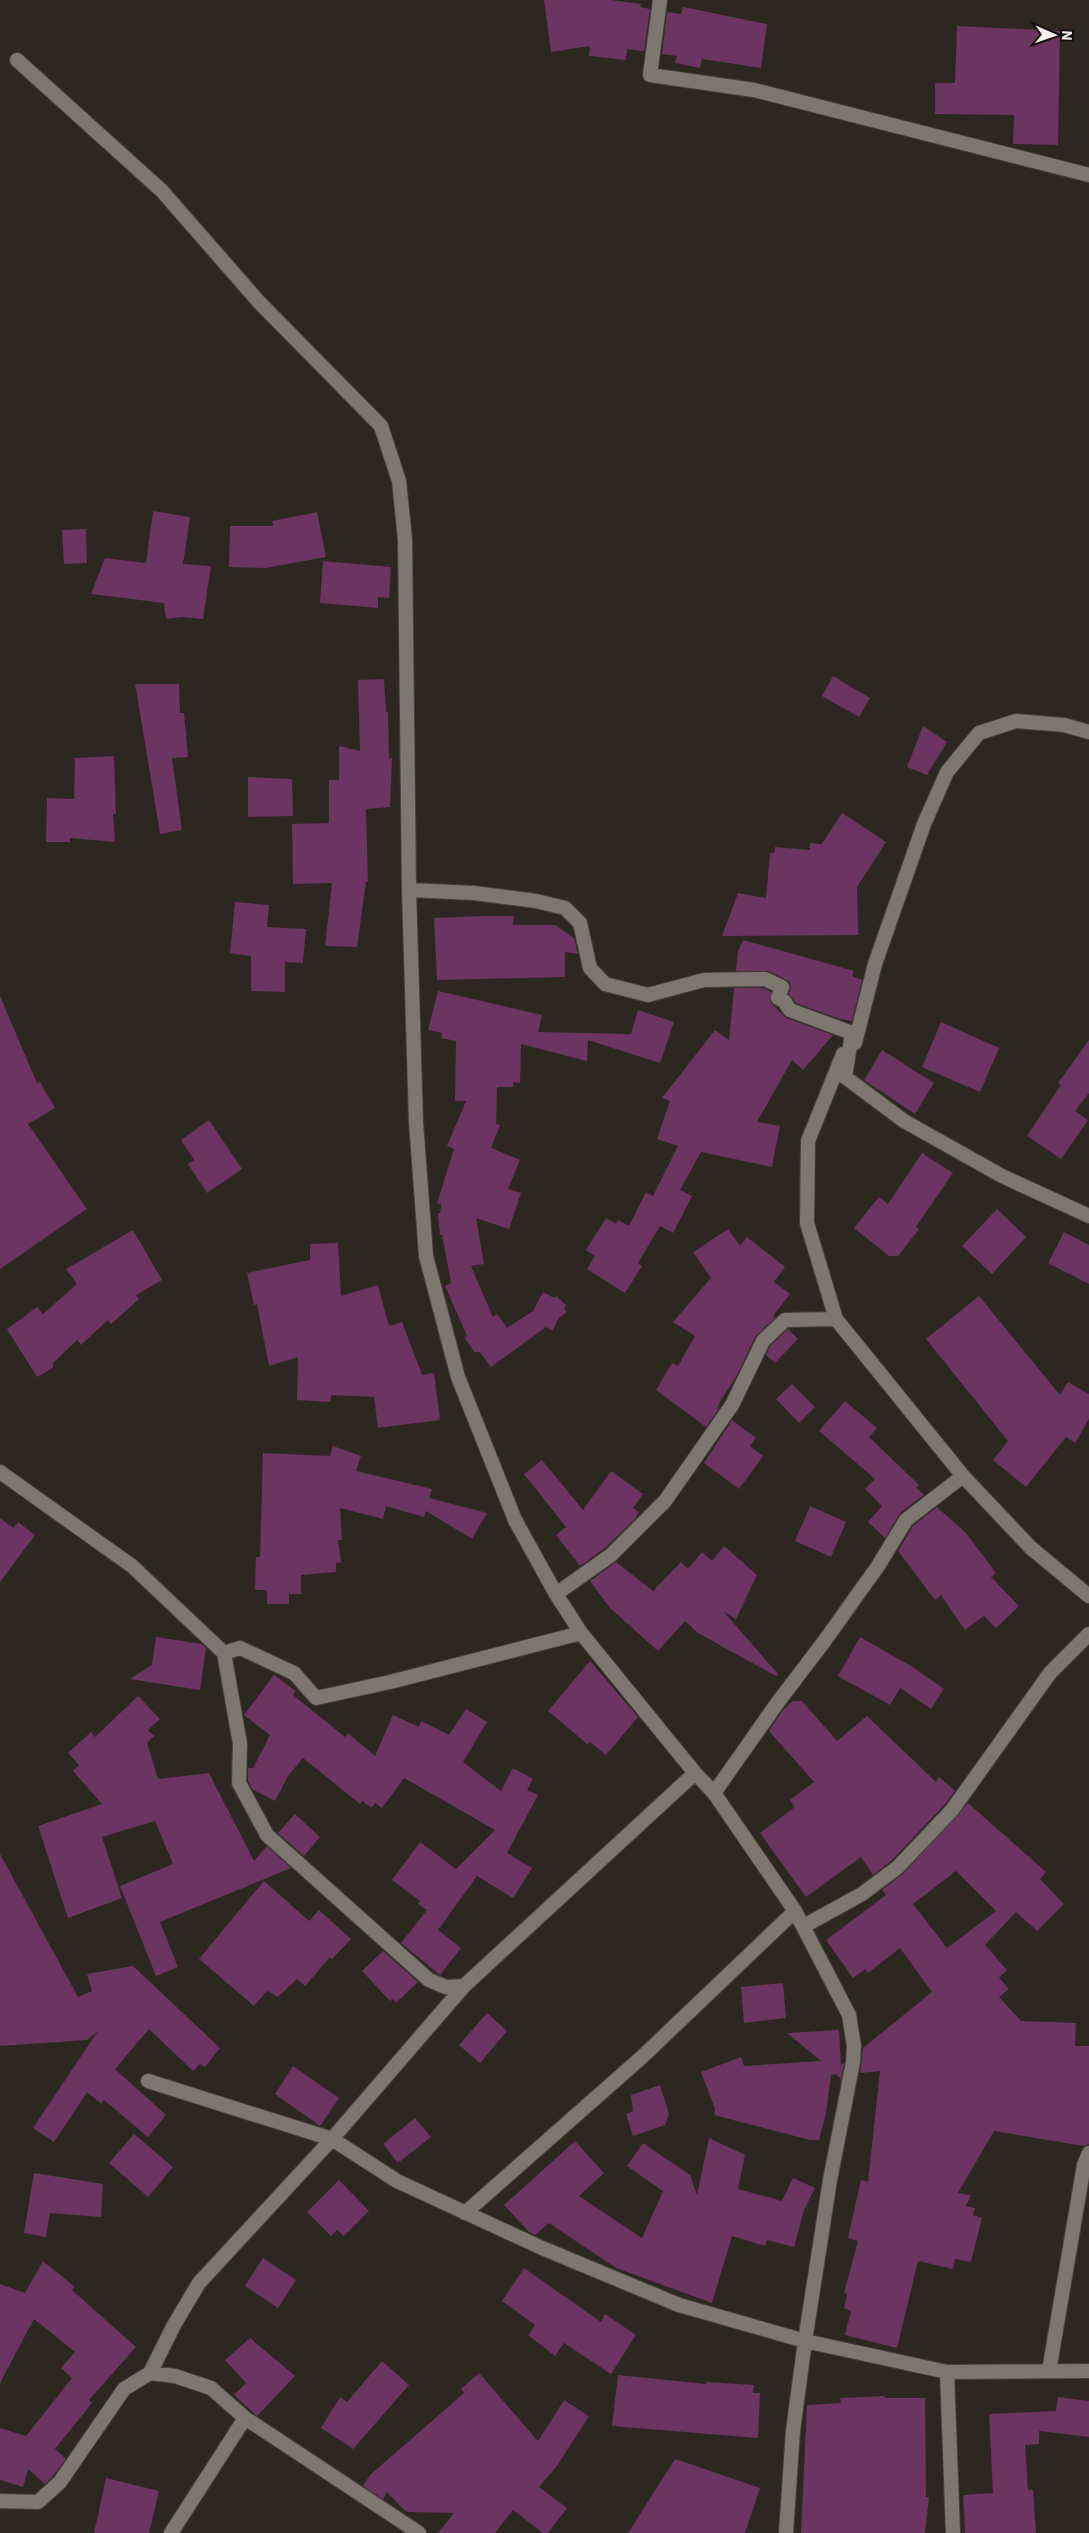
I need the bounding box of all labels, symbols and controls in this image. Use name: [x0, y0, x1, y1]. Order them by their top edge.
north arrow: [1029, 10, 1079, 60]
text: N: [1058, 30, 1076, 41]

